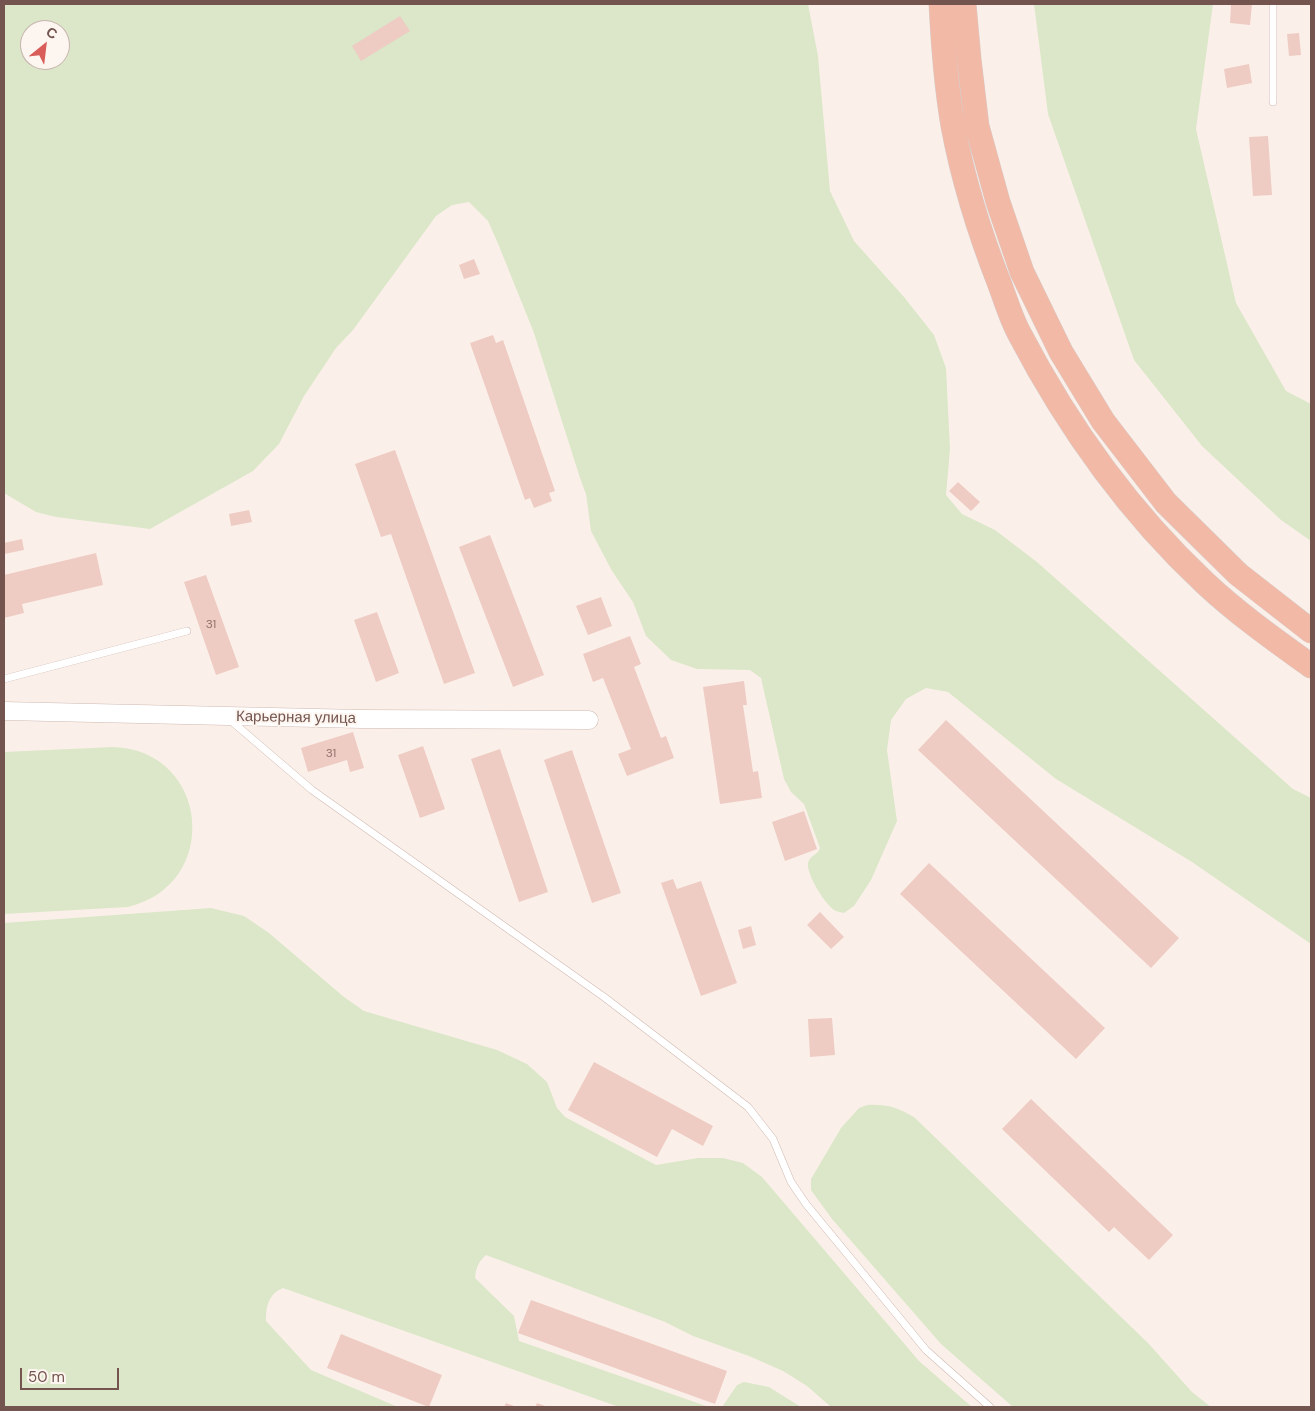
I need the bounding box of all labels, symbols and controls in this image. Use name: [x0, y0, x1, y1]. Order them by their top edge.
north arrow: [20, 20, 70, 70]
text: С: [43, 22, 61, 43]
house number: 31: [206, 618, 216, 632]
street label: Карьерная улица: [236, 708, 356, 728]
house number: 31: [326, 747, 336, 761]
scale bar: [22, 1358, 121, 1390]
text: 50 m: [28, 1367, 65, 1387]

